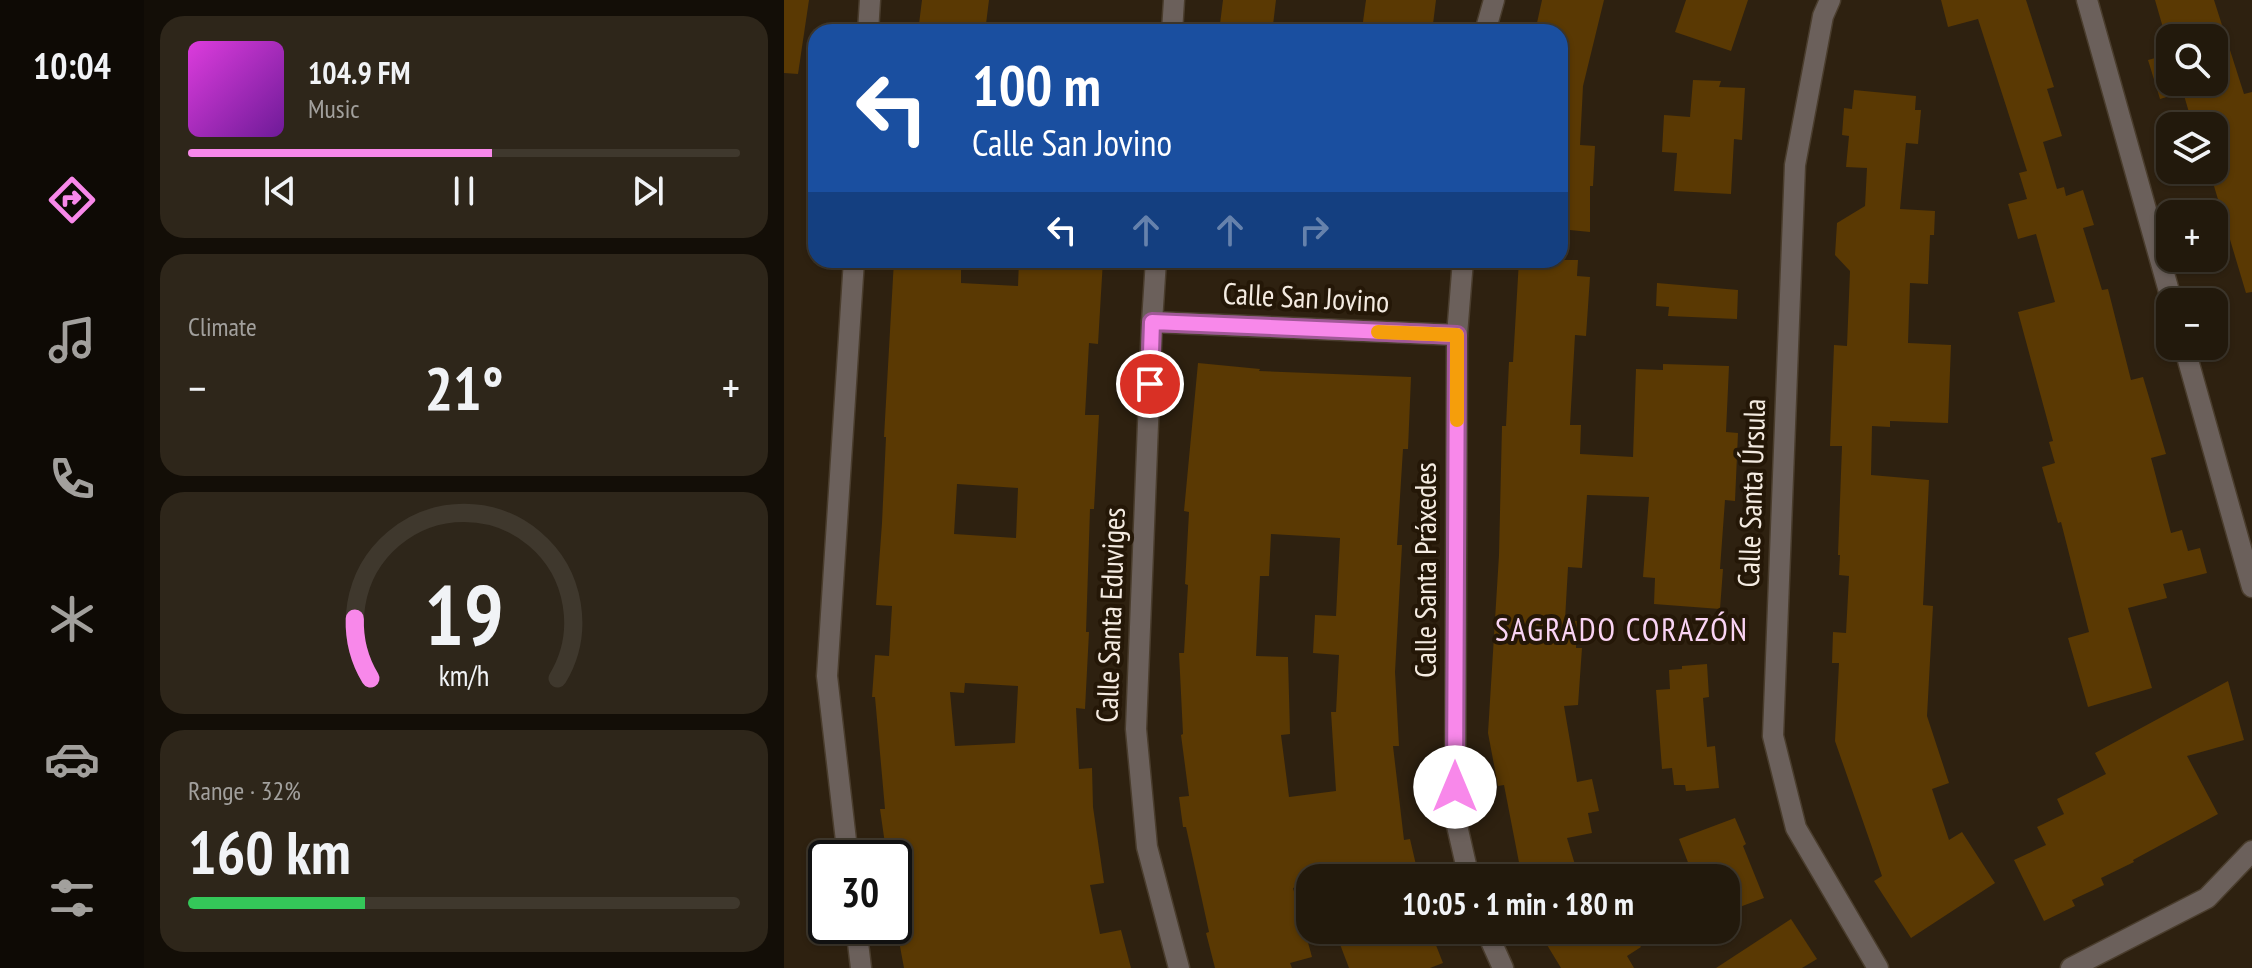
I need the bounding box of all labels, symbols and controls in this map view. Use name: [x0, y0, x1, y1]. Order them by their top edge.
map controls: [2156, 24, 2228, 360]
button: search: [2156, 24, 2228, 96]
text: 10:04: [33, 42, 111, 89]
text: 100 m: [972, 49, 1101, 121]
text: 104.9 FM: [308, 53, 410, 92]
icon: left: [840, 56, 944, 160]
text: Music: [308, 92, 360, 125]
button: layers: [2156, 112, 2228, 184]
text: Calle San Jovino: [972, 119, 1172, 166]
icon: previous: [258, 169, 302, 213]
icon: pause: [442, 169, 486, 213]
icon: next: [626, 169, 670, 213]
icon: directions: [44, 172, 100, 228]
button: +: [2156, 200, 2228, 272]
icon: left: [1040, 208, 1084, 252]
icon: ahead: [1124, 208, 1168, 252]
icon: ahead: [1208, 208, 1252, 252]
icon: right: [1292, 208, 1336, 252]
street label: Calle San Jovino: [1222, 273, 1390, 320]
button: −: [2156, 288, 2228, 360]
text: Climate: [188, 310, 257, 343]
icon: music: [44, 312, 100, 368]
text: 21°: [424, 349, 504, 427]
pin: [1116, 350, 1184, 418]
text: −: [188, 359, 206, 416]
text: +: [722, 359, 740, 416]
icon: arrive: [1128, 362, 1172, 406]
street label: Calle Santa Úrsula: [1728, 398, 1773, 588]
icon: phone: [44, 451, 100, 507]
street label: Calle Santa Práxedes: [1405, 462, 1444, 678]
street label: Calle Santa Eduviges: [1086, 507, 1133, 723]
text: 19: [424, 560, 504, 668]
icon: climate: [44, 591, 100, 647]
district label: SAGRADO CORAZÓN: [1495, 608, 1749, 650]
text: km/h: [439, 657, 489, 694]
icon: car: [44, 731, 100, 787]
position arrow: [1413, 745, 1497, 829]
text: Range · 32%: [188, 774, 301, 807]
text: 160 km: [188, 813, 351, 891]
speed limit sign: 30: [808, 840, 912, 944]
icon: filters: [44, 870, 100, 926]
text: 10:05 · 1 min · 180 m: [1402, 884, 1634, 923]

